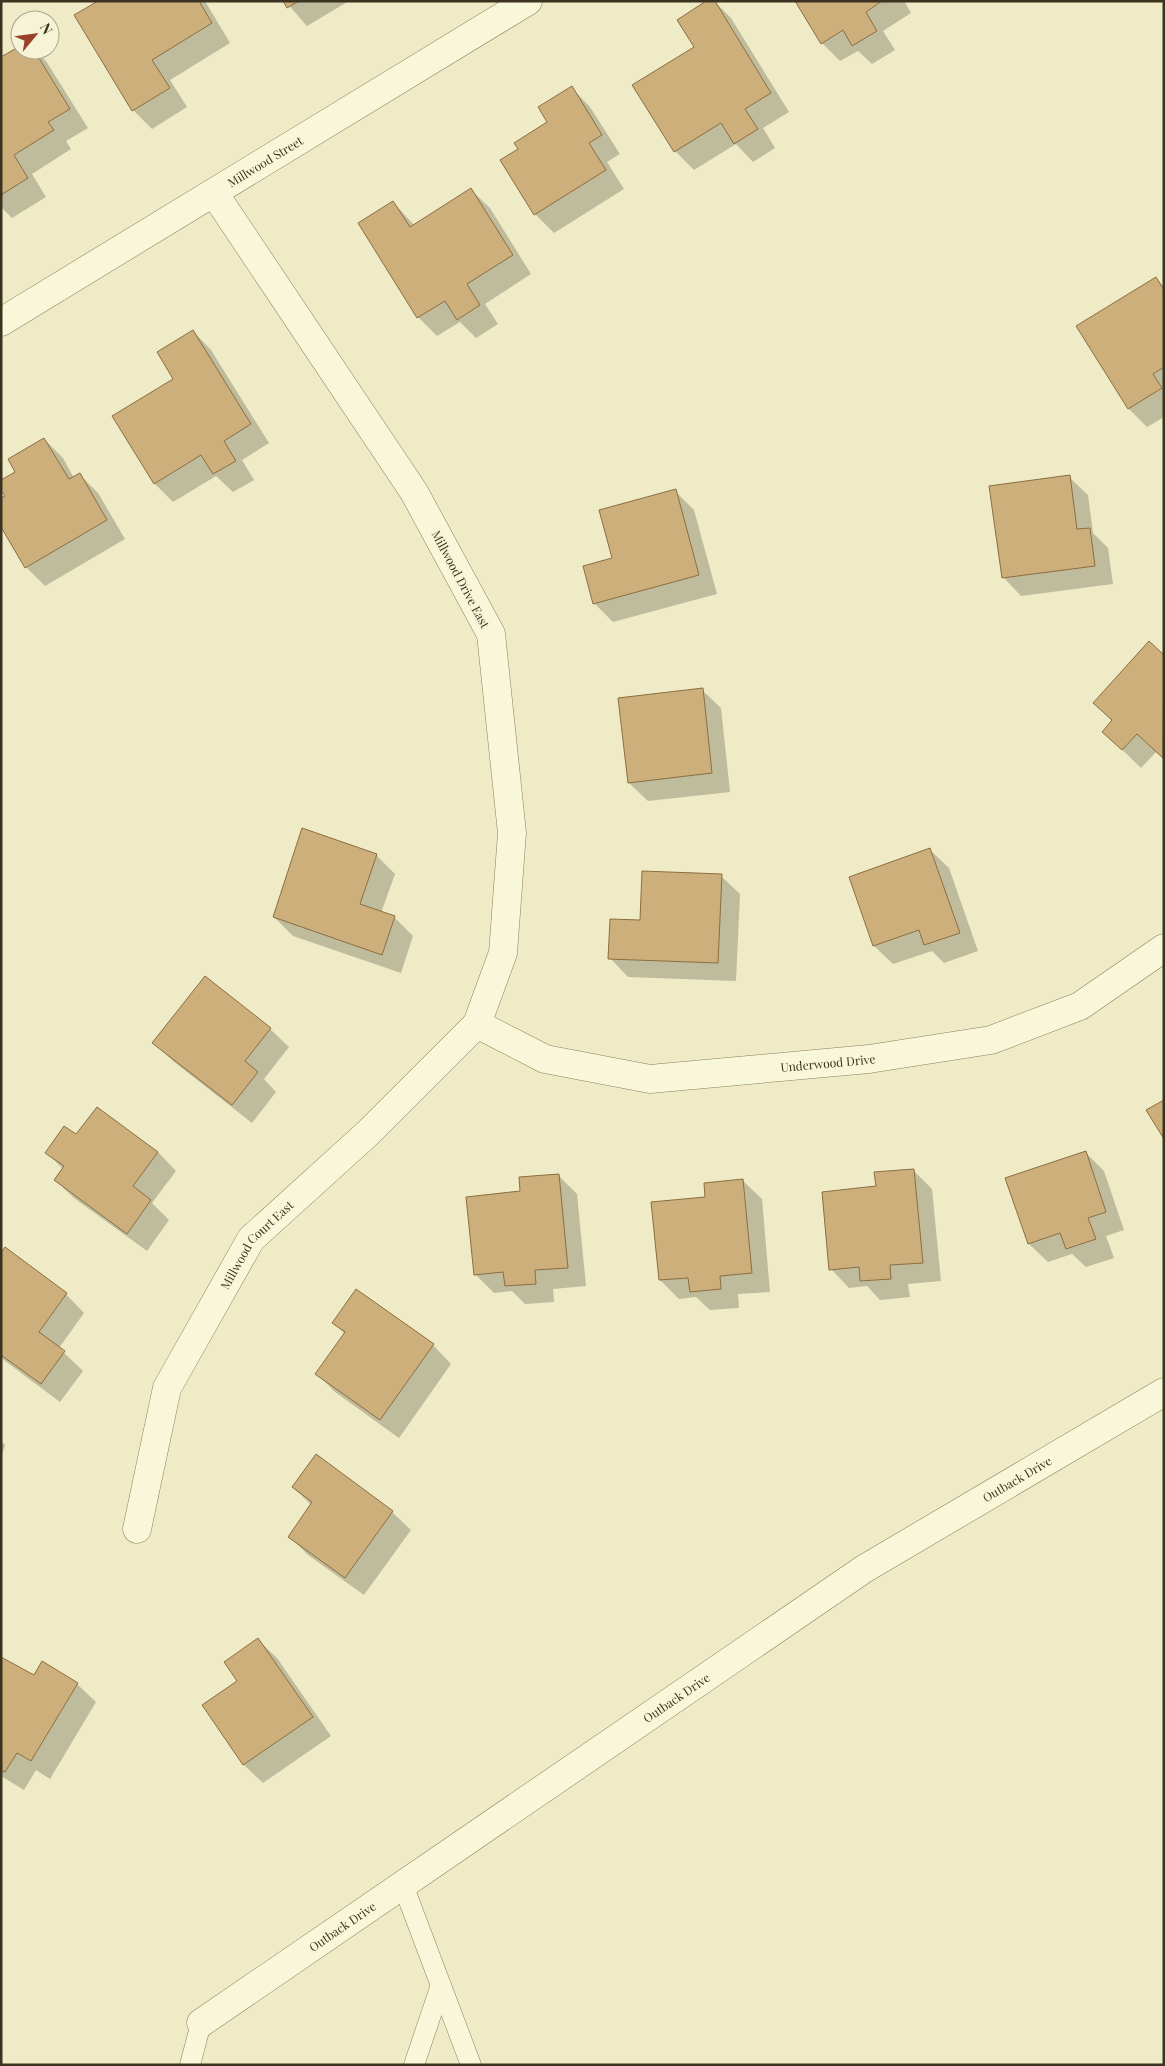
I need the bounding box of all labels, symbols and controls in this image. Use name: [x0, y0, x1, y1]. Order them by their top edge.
north arrow: [10, 10, 60, 60]
text: N: [36, 19, 58, 37]
street label: Millwood Street: [224, 132, 306, 190]
street label: Millwood Drive East: [429, 527, 494, 631]
street label: Underwood Drive: [780, 1050, 877, 1075]
street label: Millwood Court East: [216, 1196, 297, 1292]
street label: Outback Drive: [979, 1452, 1054, 1505]
street label: Outback Drive: [640, 1669, 713, 1726]
street label: Outback Drive: [306, 1898, 379, 1955]

